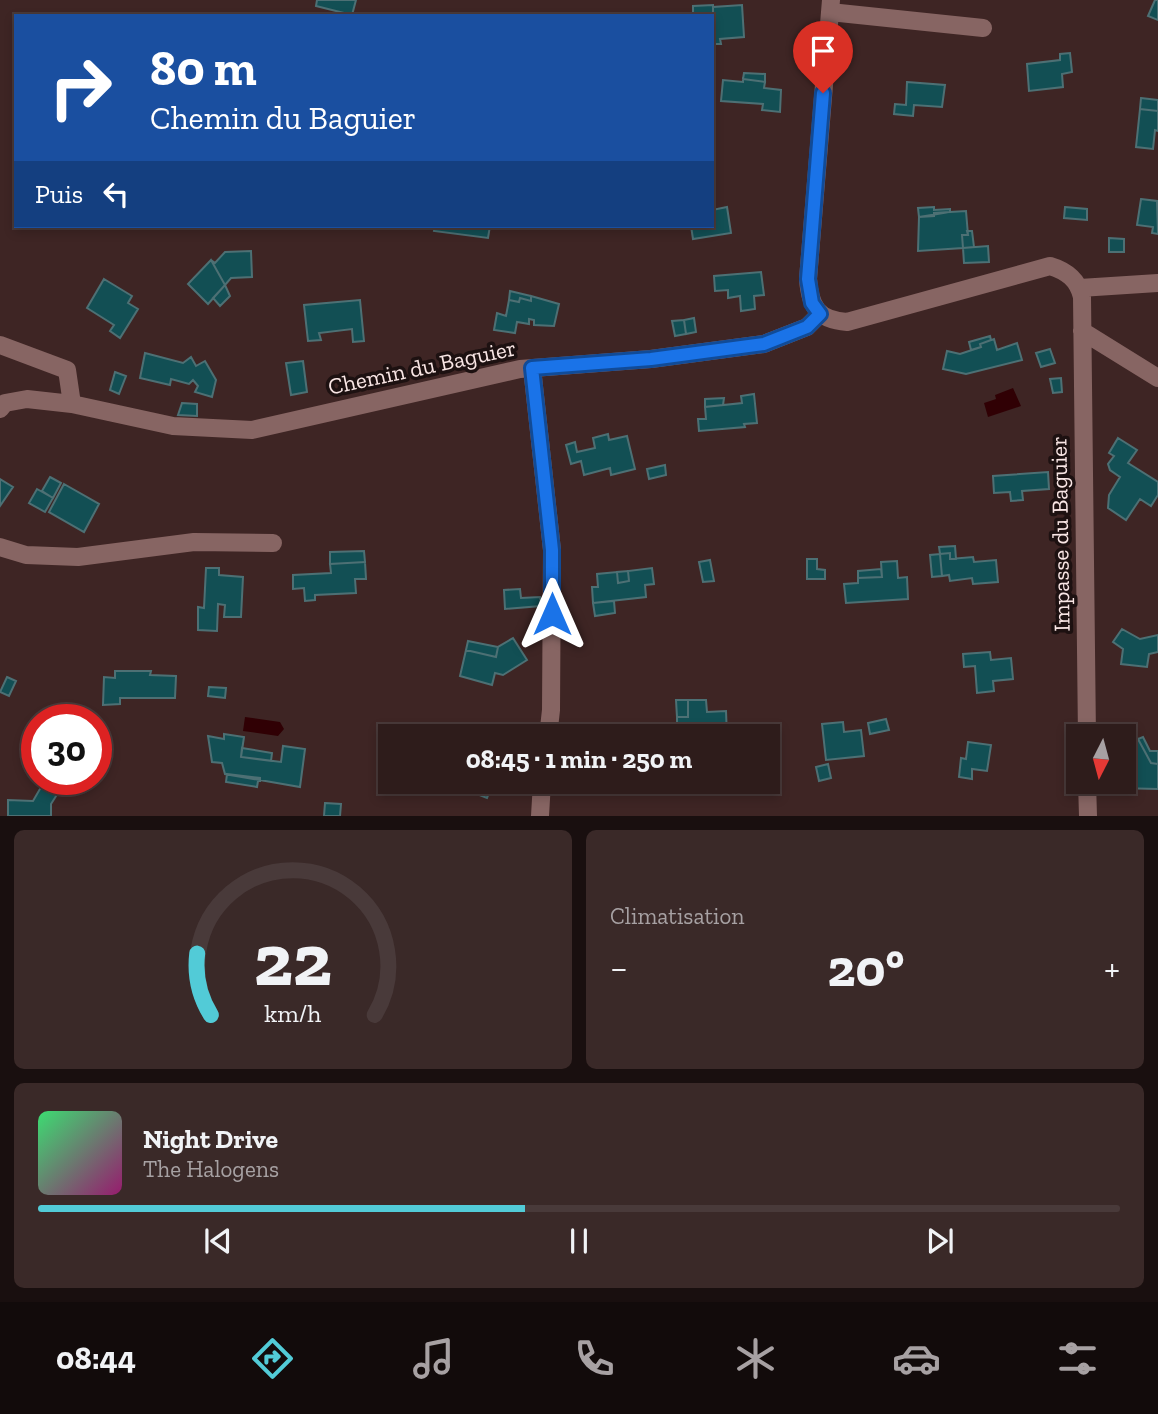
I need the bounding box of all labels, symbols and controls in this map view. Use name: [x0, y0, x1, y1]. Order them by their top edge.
pin: [793, 21, 853, 93]
icon: arrive: [804, 32, 842, 70]
text: 80 m: [150, 39, 257, 98]
icon: right: [35, 42, 126, 133]
text: Chemin du Baguier: [150, 99, 416, 137]
icon: left: [97, 175, 135, 213]
text: Puis: [35, 178, 83, 210]
street label: Chemin du Baguier: [325, 333, 519, 401]
street label: Impasse du Baguier: [1044, 436, 1076, 632]
position arrow: [515, 577, 589, 651]
speed limit sign: 30: [21, 704, 112, 795]
north arrow: [1066, 724, 1136, 794]
map controls: [1066, 724, 1136, 794]
text: 08:45 · 1 min · 250 m: [466, 743, 692, 775]
text: Climatisation: [610, 902, 744, 930]
text: 22: [254, 917, 332, 1005]
text: 20°: [828, 937, 904, 999]
text: −: [610, 945, 628, 991]
text: +: [1104, 945, 1120, 991]
text: km/h: [264, 998, 322, 1028]
text: Night Drive: [143, 1123, 278, 1155]
text: The Halogens: [143, 1155, 279, 1183]
icon: previous: [199, 1222, 237, 1260]
icon: pause: [560, 1222, 598, 1260]
icon: next: [921, 1222, 959, 1260]
icon: directions: [248, 1334, 297, 1383]
icon: music: [409, 1334, 458, 1383]
icon: phone: [570, 1334, 619, 1383]
icon: climate: [731, 1334, 780, 1383]
icon: car: [892, 1334, 941, 1383]
icon: filters: [1053, 1334, 1102, 1383]
text: 08:44: [56, 1339, 136, 1377]

